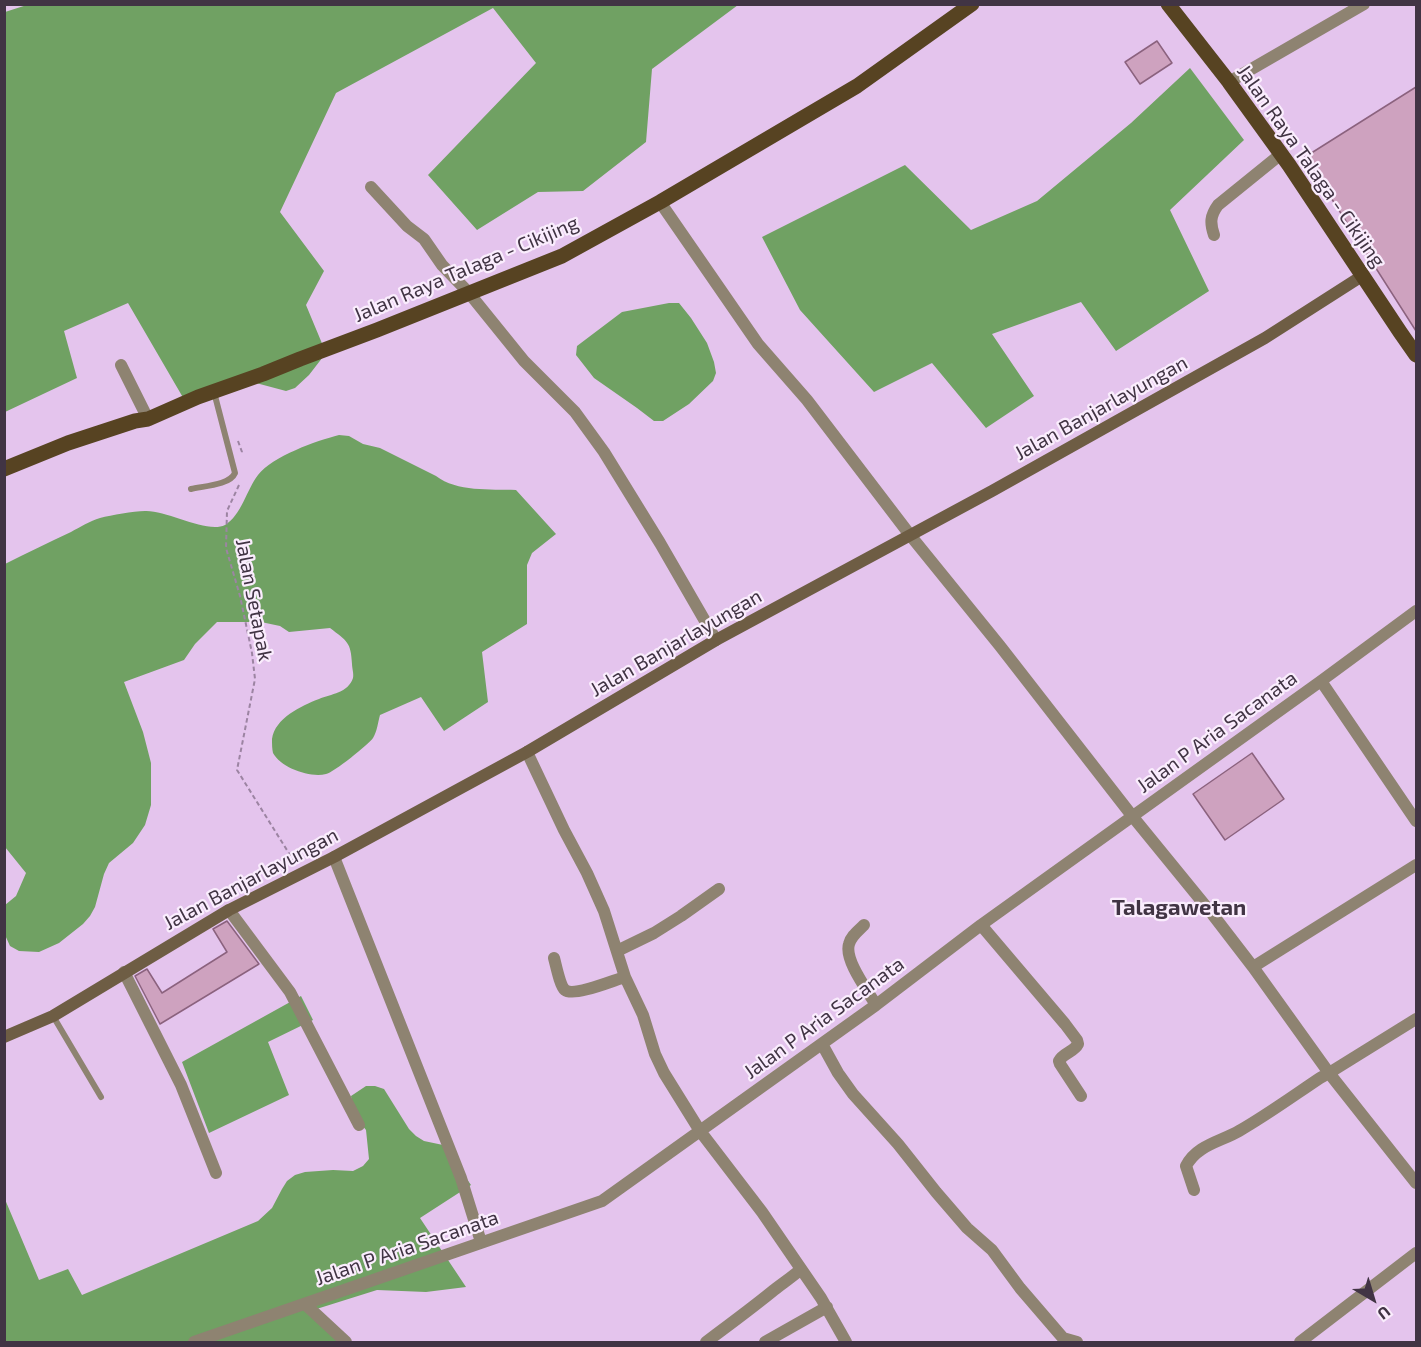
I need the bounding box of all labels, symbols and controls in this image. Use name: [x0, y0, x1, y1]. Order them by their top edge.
street label: Jalan Raya Talaga - Cikijing: [1232, 60, 1390, 272]
street label: Jalan Raya Talaga - Cikijing: [350, 211, 582, 327]
street label: Jalan Banjarlayungan: [1010, 350, 1192, 466]
street label: Jalan Setapak: [230, 537, 278, 663]
street label: Jalan Banjarlayungan: [586, 584, 766, 702]
street label: Jalan P Aria Sacanata: [1132, 666, 1302, 798]
street label: Jalan Banjarlayungan: [160, 823, 342, 935]
district label: Talagawetan: [1112, 895, 1246, 921]
street label: Jalan P Aria Sacanata: [739, 952, 909, 1084]
street label: Jalan P Aria Sacanata: [312, 1205, 502, 1291]
north arrow: [1343, 1269, 1403, 1329]
text: U: [1374, 1303, 1395, 1324]

